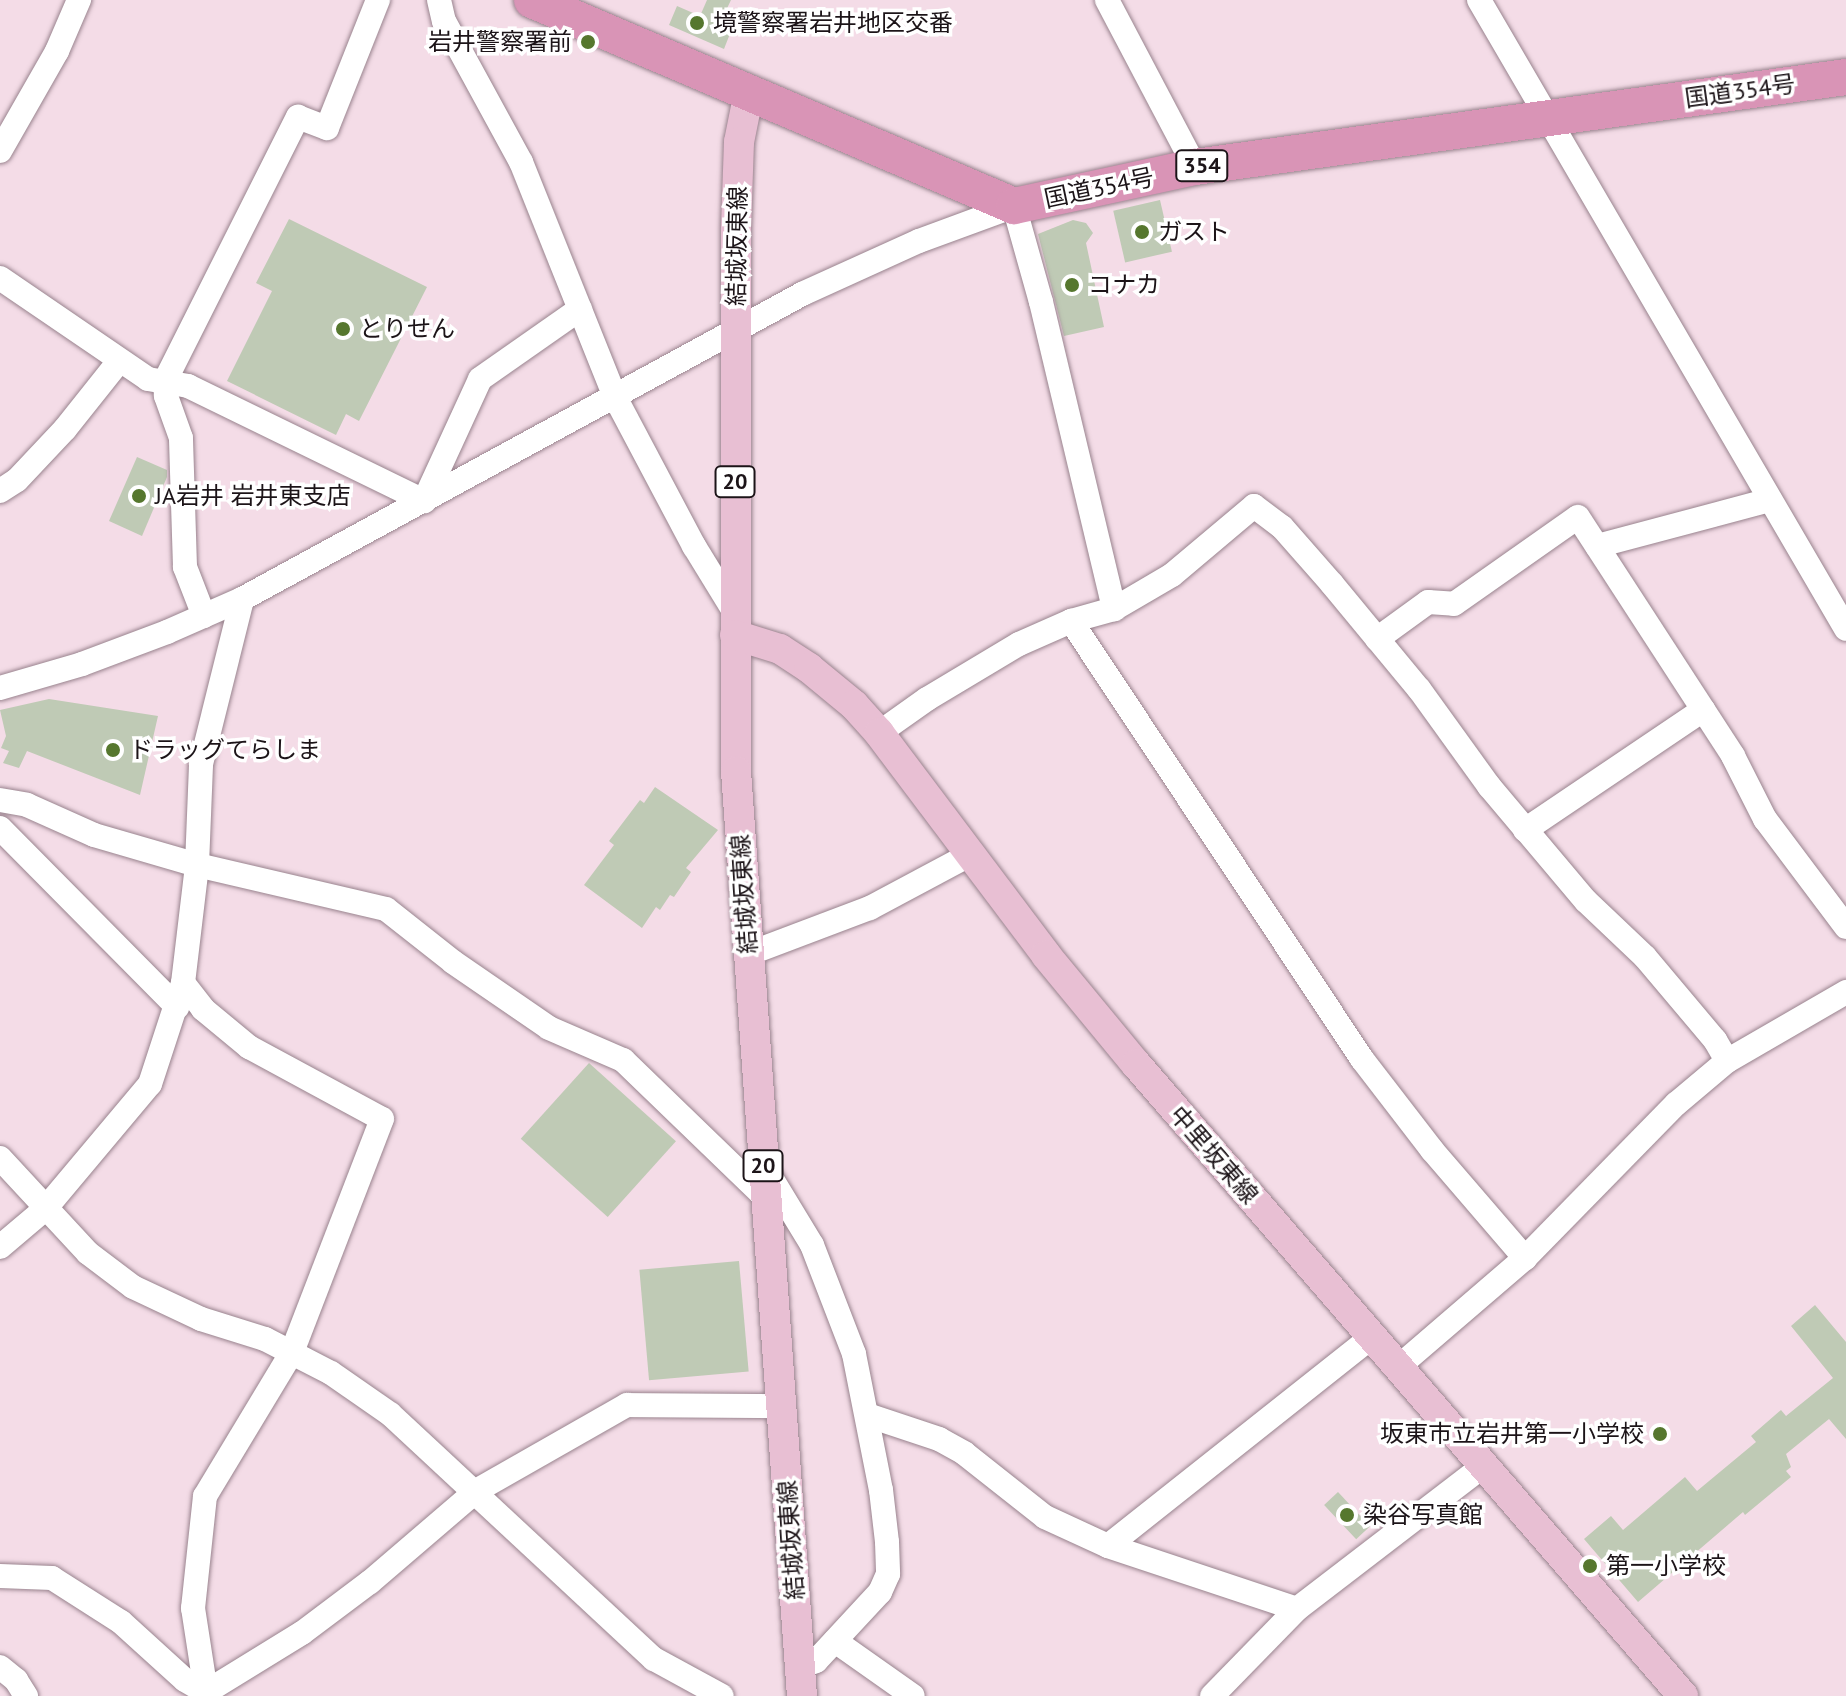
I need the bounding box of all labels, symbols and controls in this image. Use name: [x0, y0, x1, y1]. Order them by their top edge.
place label: 境警察署岩井地区交番: [713, 9, 953, 37]
marker: 境警察署岩井地区交番: [688, 14, 706, 32]
place label: 岩井警察署前: [428, 28, 572, 56]
marker: 岩井警察署前: [579, 33, 597, 51]
street label: 国道354号: [1683, 69, 1797, 113]
road number: 354: [1174, 148, 1230, 184]
street label: 国道354号: [1042, 162, 1156, 214]
street label: 結城坂東線: [722, 186, 752, 306]
place label: ガスト: [1158, 218, 1230, 246]
marker: ガスト: [1133, 223, 1151, 241]
place label: コナカ: [1088, 271, 1160, 299]
marker: コナカ: [1063, 276, 1081, 294]
place label: とりせん: [359, 315, 455, 343]
marker: とりせん: [334, 320, 352, 338]
road number: 20: [713, 464, 757, 500]
place label: JA岩井 岩井東支店: [155, 482, 350, 510]
marker: JA岩井 岩井東支店: [130, 487, 148, 505]
place label: ドラッグてらしま: [129, 736, 321, 764]
marker: ドラッグてらしま: [104, 741, 122, 759]
street label: 結城坂東線: [725, 833, 763, 955]
street label: 中里坂東線: [1164, 1100, 1264, 1210]
road number: 20: [741, 1148, 785, 1184]
place label: 坂東市立岩井第一小学校: [1380, 1420, 1644, 1448]
marker: 坂東市立岩井第一小学校: [1651, 1425, 1669, 1443]
street label: 結城坂東線: [772, 1479, 810, 1601]
place label: 染谷写真館: [1363, 1501, 1483, 1529]
marker: 染谷写真館: [1338, 1506, 1356, 1524]
place label: 第一小学校: [1606, 1552, 1726, 1580]
marker: 第一小学校: [1581, 1557, 1599, 1575]

